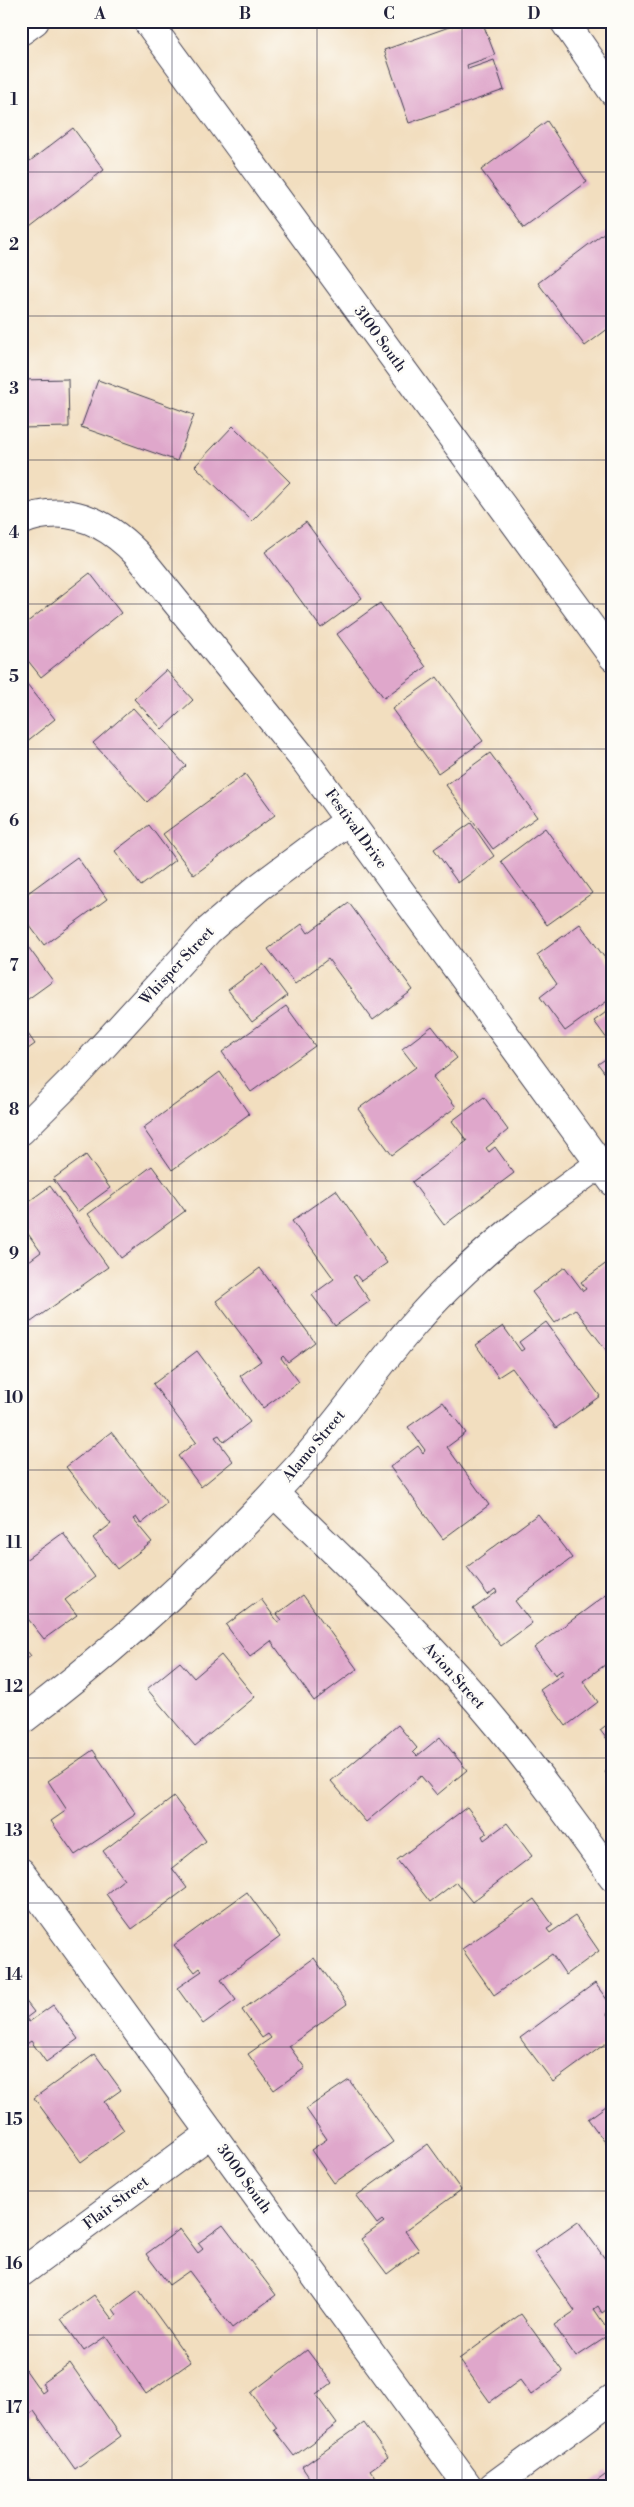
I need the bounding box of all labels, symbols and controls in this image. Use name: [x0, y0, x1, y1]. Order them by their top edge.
text: A: [93, 4, 106, 24]
text: B: [239, 4, 251, 24]
text: C: [383, 4, 395, 24]
text: D: [528, 4, 541, 24]
text: 1: [10, 90, 18, 110]
text: 2: [9, 235, 19, 255]
street label: 3100 South: [350, 302, 410, 376]
text: 3: [9, 379, 19, 399]
text: 4: [9, 523, 20, 543]
text: 5: [9, 667, 19, 687]
street label: Festival Drive: [321, 785, 391, 873]
text: 6: [9, 811, 19, 831]
street label: Whisper Street: [135, 922, 219, 1010]
text: 7: [9, 956, 19, 976]
text: 8: [9, 1100, 19, 1120]
text: 9: [9, 1244, 19, 1264]
text: 10: [5, 1388, 23, 1408]
street label: Alamo Street: [278, 1406, 350, 1486]
text: 11: [6, 1533, 22, 1553]
street label: Avion Street: [418, 1638, 489, 1714]
text: 12: [5, 1677, 23, 1697]
text: 13: [5, 1821, 23, 1841]
text: 14: [5, 1965, 23, 1985]
text: 15: [5, 2110, 23, 2130]
street label: 3000 South: [212, 2141, 276, 2217]
street label: Flair Street: [79, 2172, 153, 2234]
text: 16: [5, 2254, 23, 2274]
text: 17: [6, 2398, 23, 2418]

